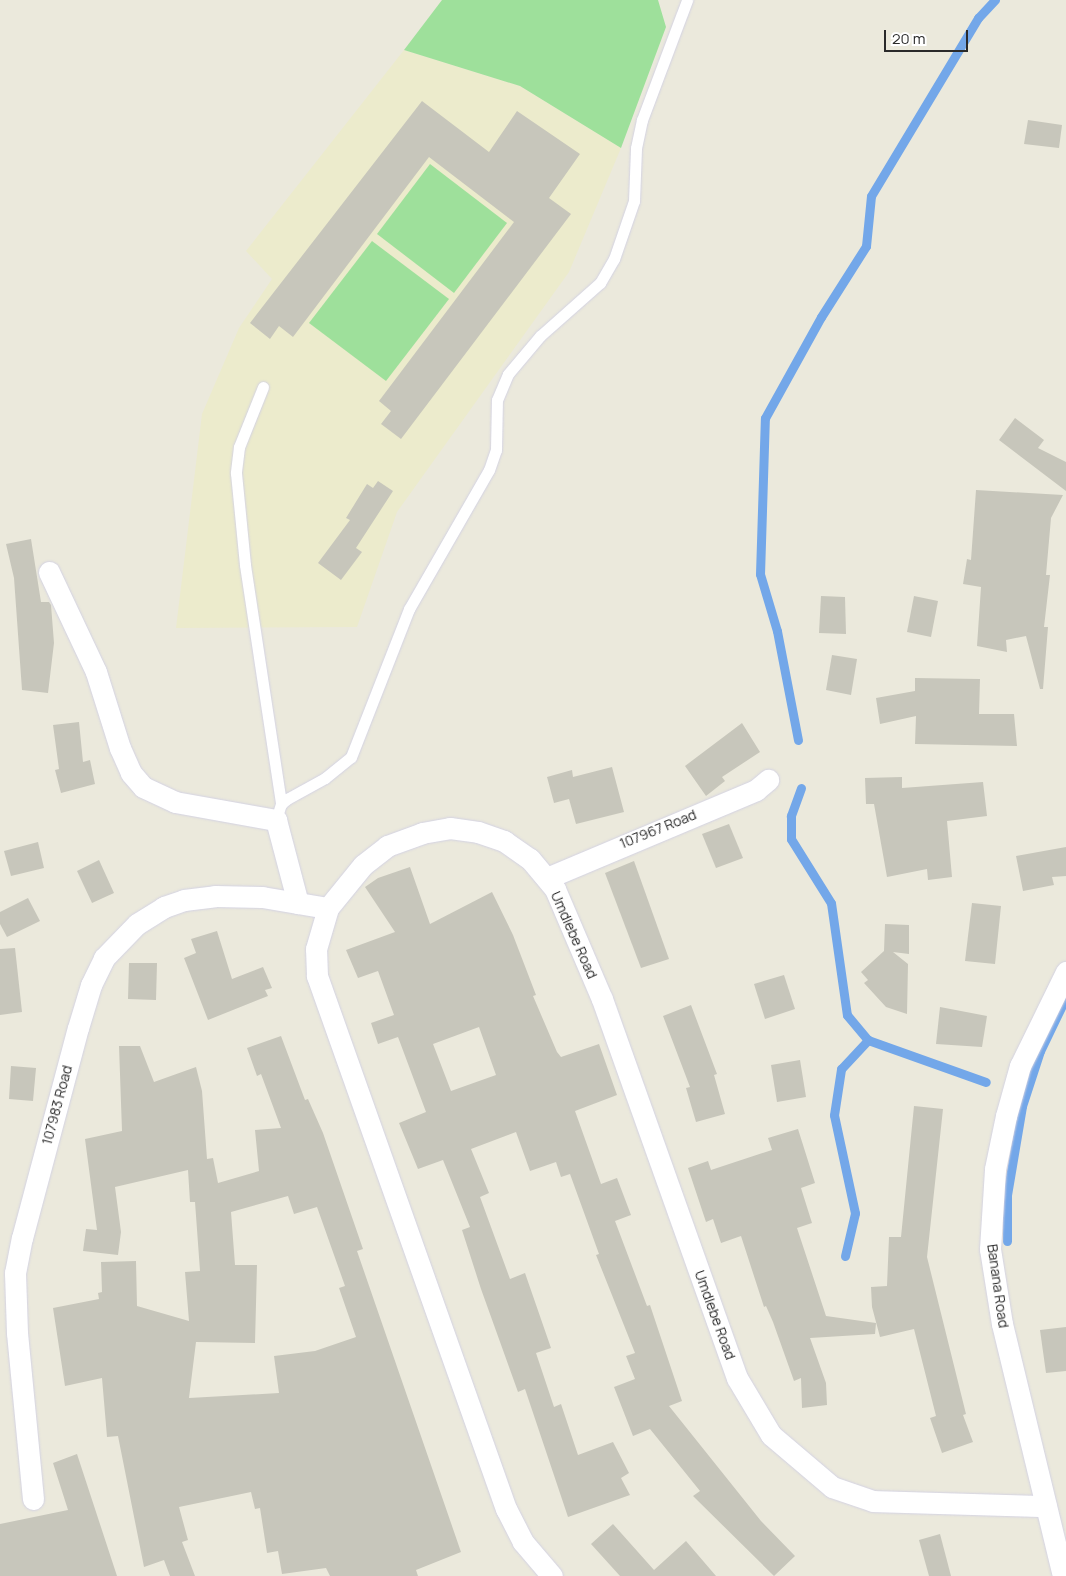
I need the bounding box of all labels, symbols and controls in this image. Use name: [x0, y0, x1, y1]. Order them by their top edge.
scale bar: [886, 20, 970, 52]
text: 20 m: [892, 28, 925, 49]
street label: 107967 Road: [617, 806, 699, 852]
street label: Umdlebe Road: [547, 889, 601, 981]
street label: 107983 Road: [38, 1063, 76, 1147]
street label: Banana Road: [984, 1243, 1012, 1329]
street label: Umdlebe Road: [691, 1268, 739, 1362]

